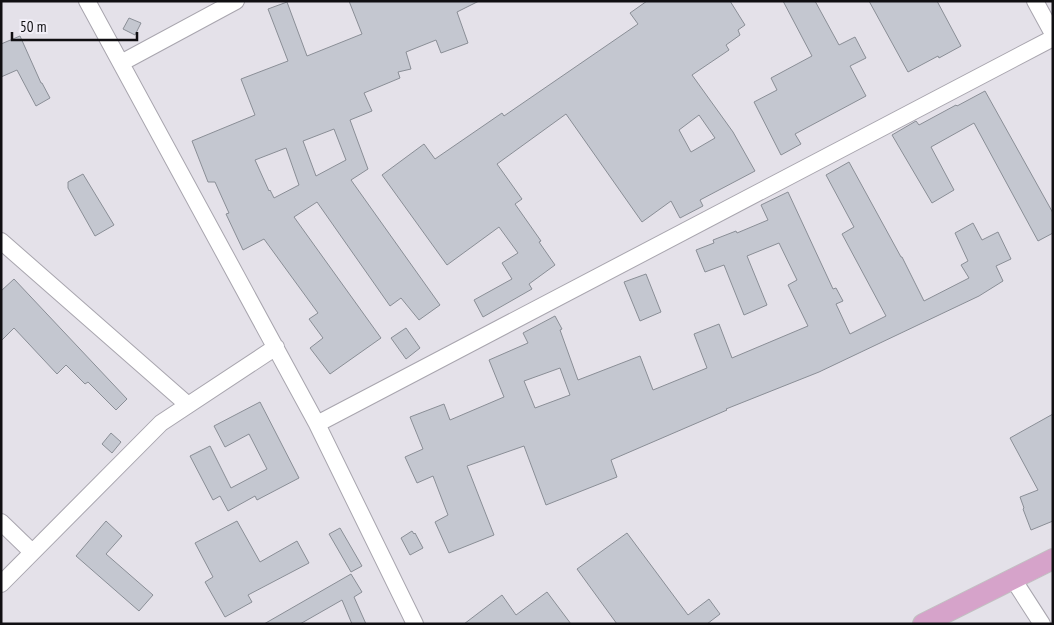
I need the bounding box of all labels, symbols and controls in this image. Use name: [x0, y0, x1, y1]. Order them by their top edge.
scale bar: [12, 10, 138, 42]
text: 50 m: [20, 17, 46, 36]

